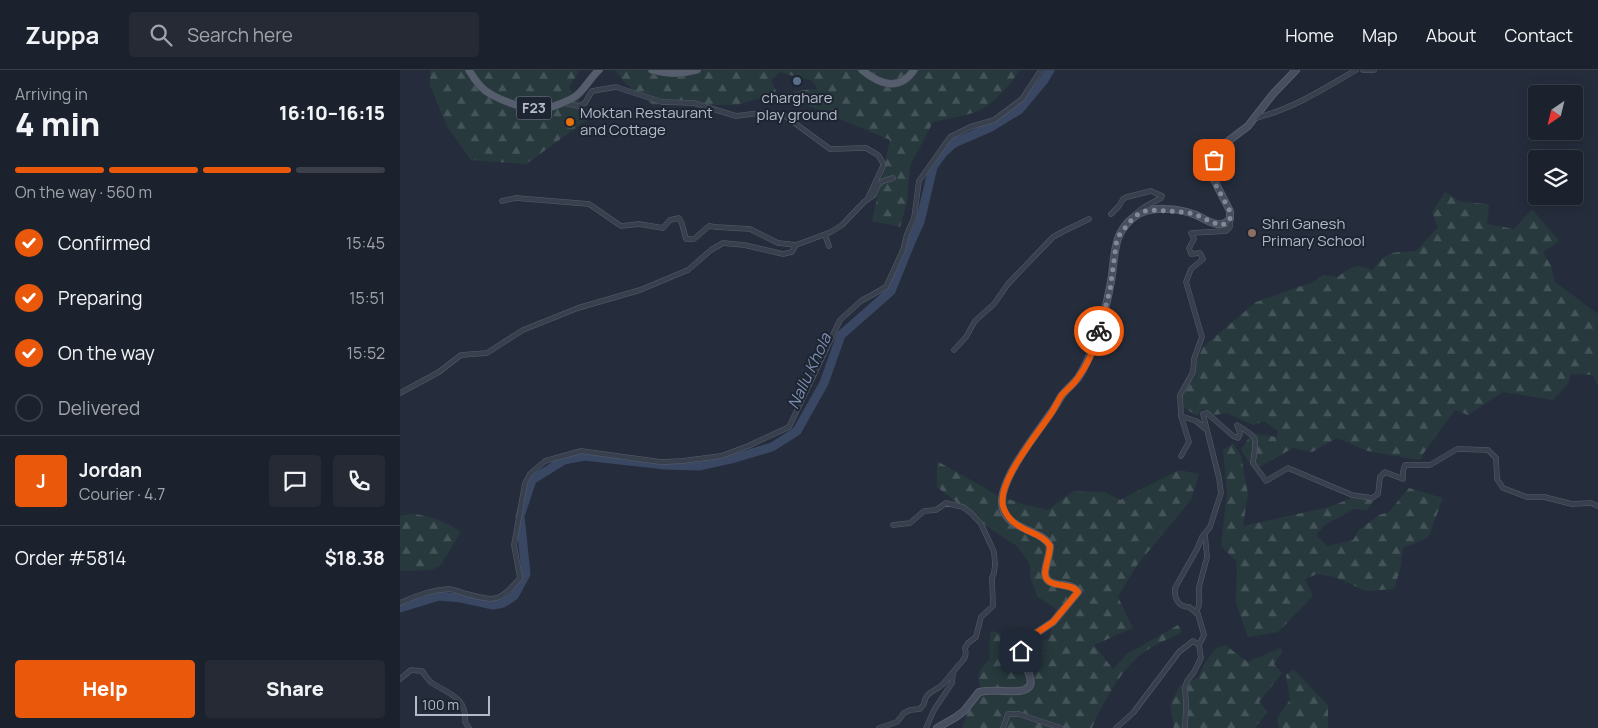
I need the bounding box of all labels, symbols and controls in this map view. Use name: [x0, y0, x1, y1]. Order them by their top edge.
search box: [129, 12, 479, 57]
text: Zuppa: [25, 18, 99, 51]
icon: search: [147, 21, 175, 49]
text: Search here: [187, 22, 293, 48]
text: Home: [1285, 23, 1334, 47]
text: Map: [1362, 23, 1398, 47]
text: About: [1426, 23, 1476, 47]
text: Contact: [1504, 23, 1573, 47]
marker: charghare play ground: [791, 75, 803, 87]
text: Arriving in: [15, 83, 88, 105]
north arrow: [1528, 85, 1582, 140]
map controls: [1528, 85, 1583, 205]
place label: charghare play ground: [757, 87, 837, 125]
road number: F23: [516, 96, 552, 119]
text: 16:10–16:15: [279, 100, 385, 126]
text: 4 min: [15, 102, 100, 146]
place label: Moktan Restaurant and Cottage: [580, 102, 713, 140]
marker: Moktan Restaurant and Cottage: [564, 116, 576, 128]
pin: [1193, 139, 1235, 181]
icon: bag: [1200, 146, 1228, 174]
button: layers: [1528, 150, 1583, 205]
text: On the way · 560 m: [15, 181, 152, 203]
place label: Shri Ganesh Primary School: [1262, 213, 1365, 251]
marker: Shri Ganesh Primary School: [1246, 227, 1258, 239]
icon: check: [15, 229, 43, 257]
text: Confirmed: [58, 230, 151, 256]
text: 15:45: [346, 232, 385, 254]
icon: check: [15, 284, 43, 312]
text: Preparing: [58, 285, 143, 311]
text: 15:51: [349, 287, 385, 309]
courier: [1074, 306, 1124, 356]
icon: bike: [1085, 317, 1113, 345]
water label: Nallu Khola: [782, 329, 837, 412]
icon: check: [15, 339, 43, 367]
text: On the way: [58, 340, 155, 366]
text: 15:52: [347, 342, 385, 364]
text: Delivered: [58, 395, 140, 421]
button: chat: [269, 455, 321, 507]
button: phone: [333, 455, 385, 507]
text: Jordan: [79, 457, 142, 483]
text: J: [36, 468, 46, 494]
text: Courier · 4.7: [79, 483, 165, 505]
text: Order #5814: [15, 545, 127, 571]
text: $18.38: [325, 545, 385, 571]
pin: [1000, 630, 1042, 672]
icon: home: [1007, 637, 1035, 665]
button: Help: [15, 660, 195, 718]
button: Share: [205, 660, 385, 718]
scale bar: [415, 693, 490, 716]
text: 100 m: [422, 695, 459, 714]

